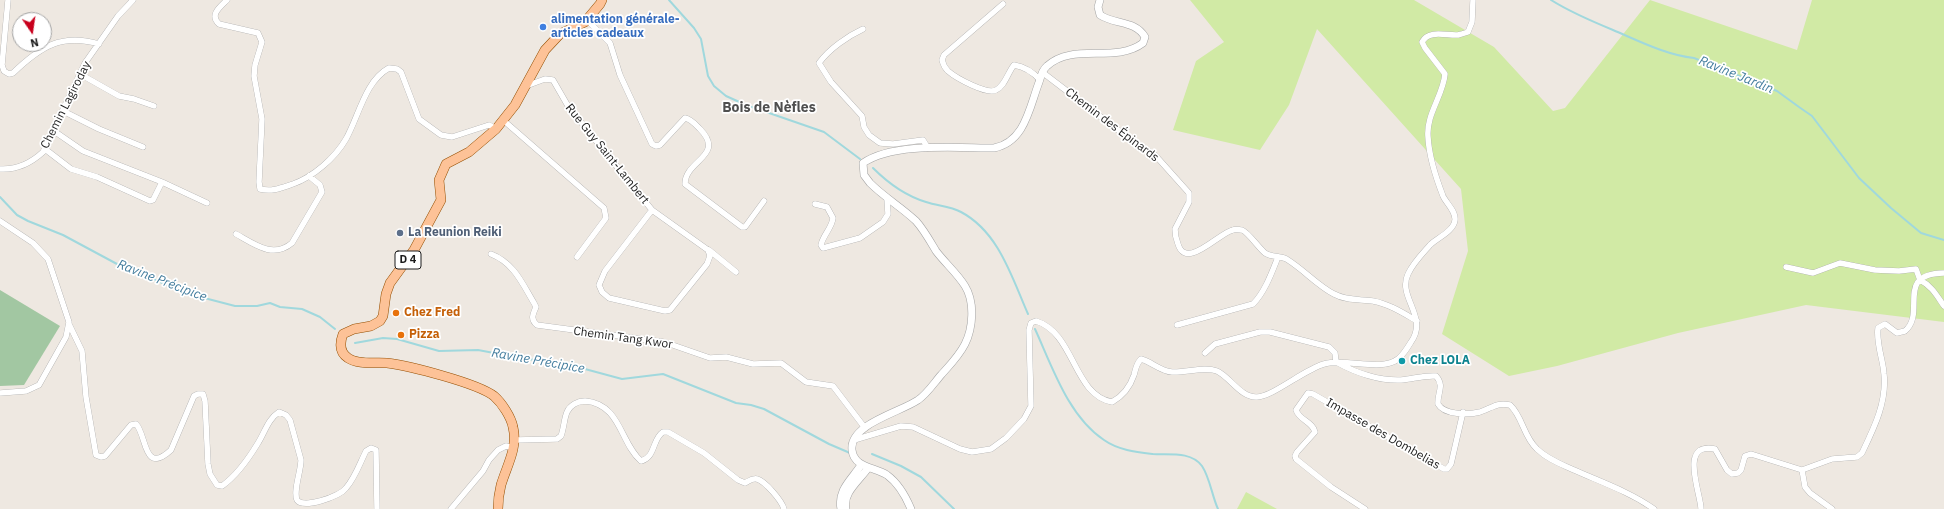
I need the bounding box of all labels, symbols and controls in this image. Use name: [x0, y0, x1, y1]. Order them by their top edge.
north arrow: [12, 12, 52, 52]
place label: alimentation générale- articles cadeaux: [551, 13, 680, 41]
marker: alimentation générale- articles cadeaux: [538, 22, 548, 32]
text: N: [29, 35, 40, 50]
water label: Ravine Jardin: [1696, 53, 1776, 97]
street label: Chemin Lagiroday: [38, 59, 94, 151]
street label: Chemin des Épinards: [1062, 85, 1162, 165]
district label: Bois de Nèfles: [722, 100, 816, 116]
street label: Rue Guy Saint-Lambert: [562, 101, 652, 207]
place label: La Reunion Reiki: [408, 226, 502, 240]
marker: La Reunion Reiki: [395, 228, 405, 238]
road number: D 4: [395, 251, 421, 269]
water label: Ravine Précipice: [115, 257, 209, 305]
place label: Chez Fred: [404, 306, 460, 320]
marker: Chez Fred: [391, 308, 401, 318]
street label: Chemin Tang Kwor: [572, 324, 674, 352]
place label: Pizza: [409, 328, 440, 342]
marker: Pizza: [396, 330, 406, 340]
water label: Ravine Précipice: [490, 345, 586, 377]
place label: Chez LOLA: [1410, 354, 1470, 368]
marker: Chez LOLA: [1397, 356, 1407, 366]
street label: Impasse des Dombelias: [1323, 395, 1443, 473]

